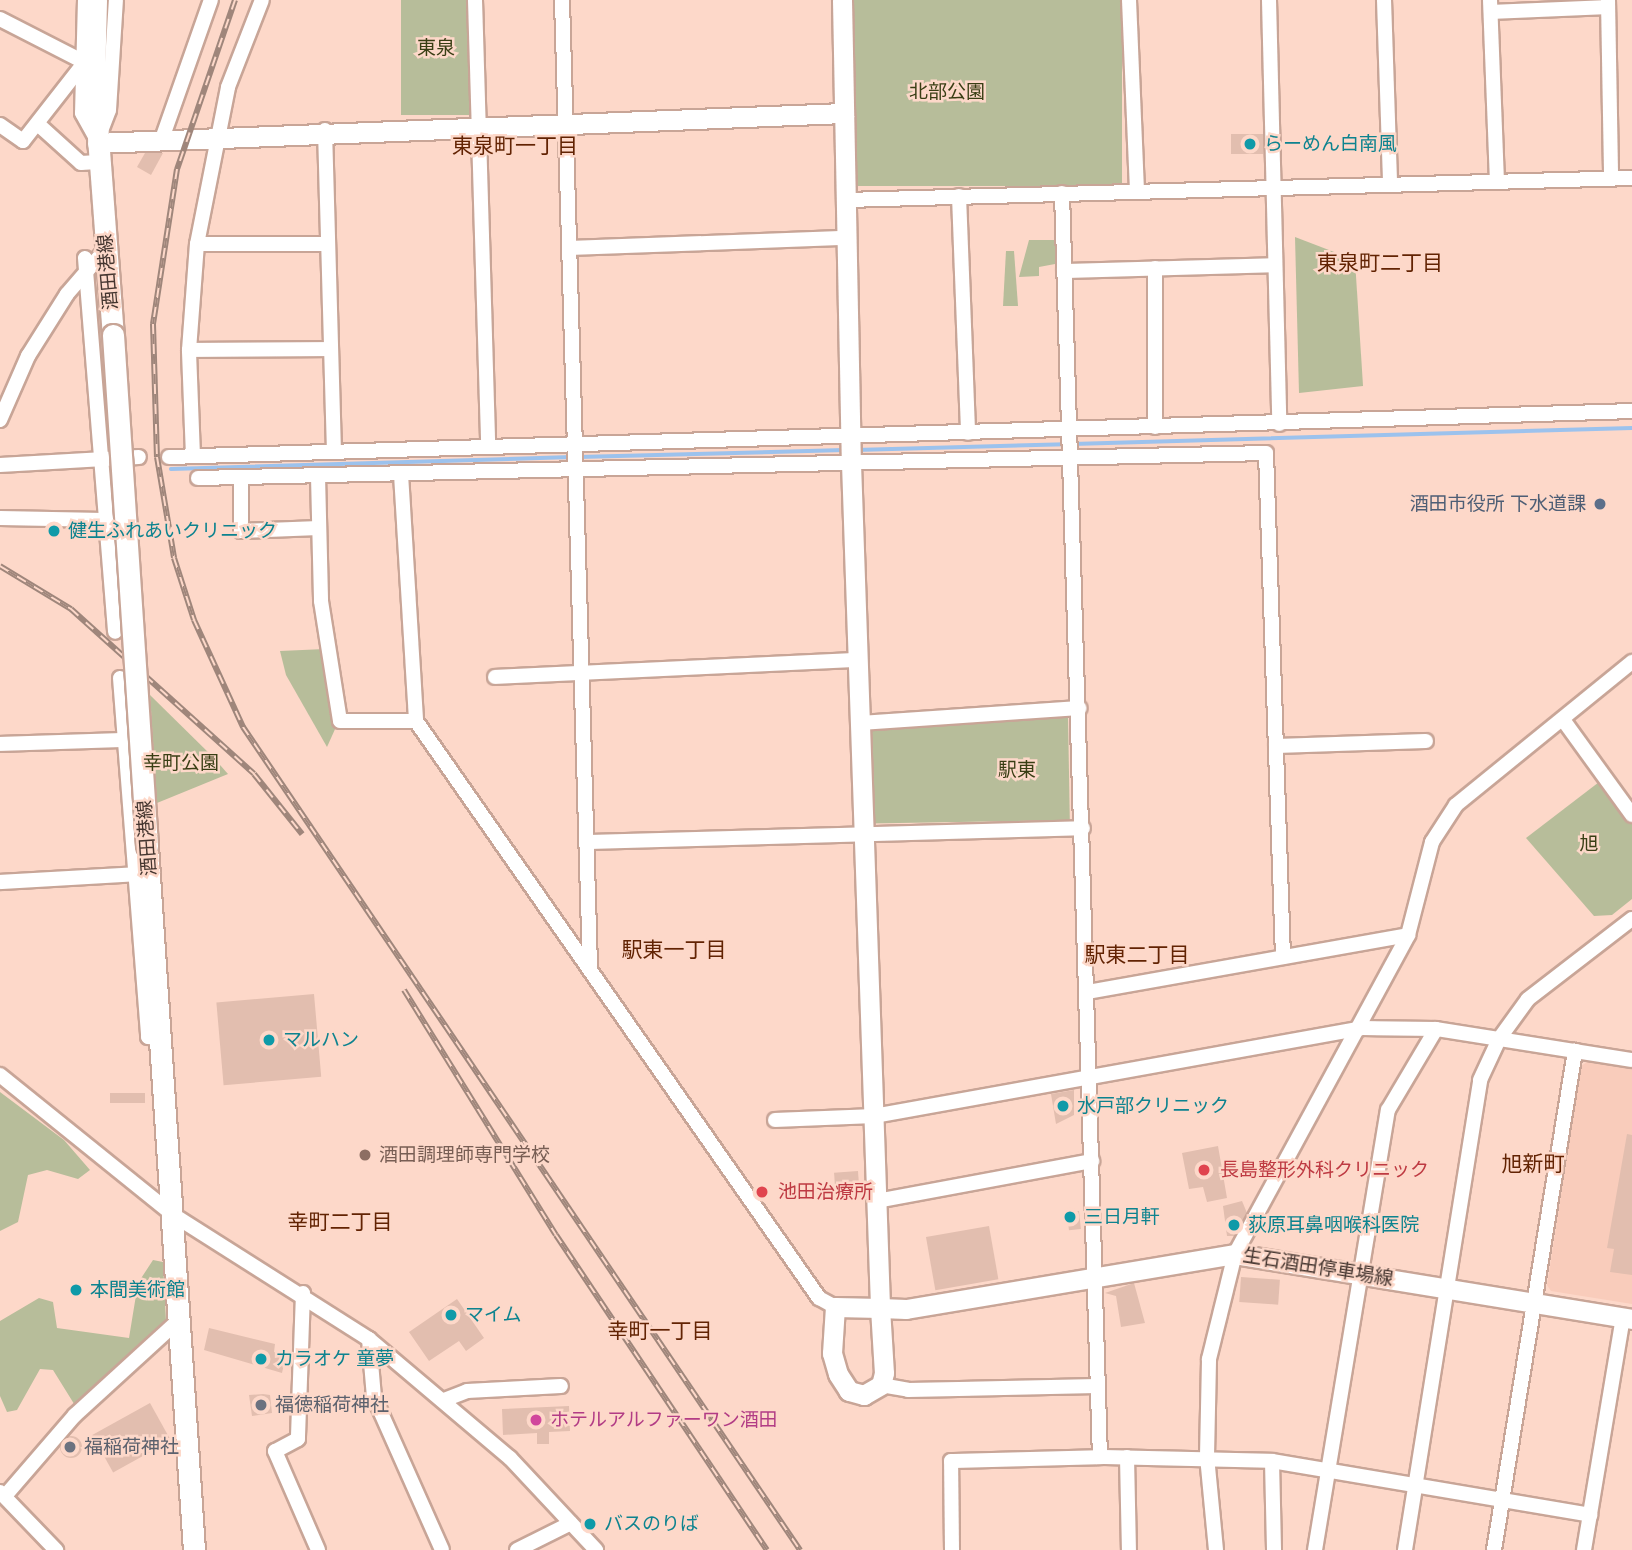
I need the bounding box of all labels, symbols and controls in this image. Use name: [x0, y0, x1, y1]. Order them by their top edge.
park label: 東泉: [417, 37, 455, 59]
park label: 北部公園: [909, 81, 985, 103]
district label: 東泉町一丁目: [452, 133, 578, 159]
place label: らーめん白南風: [1264, 133, 1397, 155]
marker: らーめん白南風: [1242, 136, 1258, 152]
street label: 酒田港線: [93, 233, 123, 311]
district label: 東泉町二丁目: [1317, 250, 1443, 276]
place label: 酒田市役所 下水道課: [1410, 493, 1586, 515]
marker: 酒田市役所 下水道課: [1592, 496, 1608, 512]
place label: 健生ふれあいクリニック: [68, 520, 277, 542]
marker: 健生ふれあいクリニック: [46, 523, 62, 539]
park label: 幸町公園: [143, 752, 219, 774]
park label: 駅東: [998, 759, 1036, 781]
street label: 酒田港線: [133, 799, 161, 877]
park label: 旭: [1580, 833, 1598, 855]
district label: 駅東一丁目: [622, 937, 726, 963]
district label: 駅東二丁目: [1085, 942, 1189, 968]
place label: マルハン: [283, 1029, 359, 1051]
marker: マルハン: [261, 1032, 277, 1048]
place label: 水戸部クリニック: [1077, 1095, 1229, 1117]
marker: 水戸部クリニック: [1055, 1098, 1071, 1114]
place label: 酒田調理師専門学校: [379, 1144, 550, 1166]
marker: 酒田調理師専門学校: [357, 1147, 373, 1163]
district label: 旭新町: [1502, 1151, 1564, 1177]
place label: 長島整形外科クリニック: [1220, 1159, 1429, 1181]
marker: 長島整形外科クリニック: [1194, 1160, 1214, 1180]
place label: 池田治療所: [778, 1181, 873, 1203]
marker: 池田治療所: [752, 1182, 772, 1202]
place label: 三日月軒: [1084, 1206, 1160, 1228]
district label: 幸町二丁目: [288, 1209, 392, 1235]
marker: 三日月軒: [1062, 1209, 1078, 1225]
place label: 荻原耳鼻咽喉科医院: [1248, 1214, 1419, 1236]
marker: 荻原耳鼻咽喉科医院: [1226, 1217, 1242, 1233]
street label: 生石酒田停車場線: [1241, 1244, 1395, 1290]
place label: 本間美術館: [90, 1279, 185, 1301]
marker: 本間美術館: [68, 1282, 84, 1298]
place label: マイム: [465, 1304, 522, 1326]
marker: マイム: [443, 1307, 459, 1323]
district label: 幸町一丁目: [608, 1318, 712, 1344]
place label: カラオケ 童夢: [275, 1348, 394, 1370]
marker: カラオケ 童夢: [253, 1351, 269, 1367]
place label: 福徳稲荷神社: [275, 1394, 389, 1416]
marker: 福徳稲荷神社: [253, 1397, 269, 1413]
place label: ホテルアルファーワン酒田: [550, 1409, 778, 1431]
marker: ホテルアルファーワン酒田: [528, 1412, 544, 1428]
place label: 福稲荷神社: [84, 1436, 179, 1458]
marker: 福稲荷神社: [62, 1439, 78, 1455]
place label: バスのりば: [604, 1513, 699, 1535]
marker: バスのりば: [582, 1516, 598, 1532]

